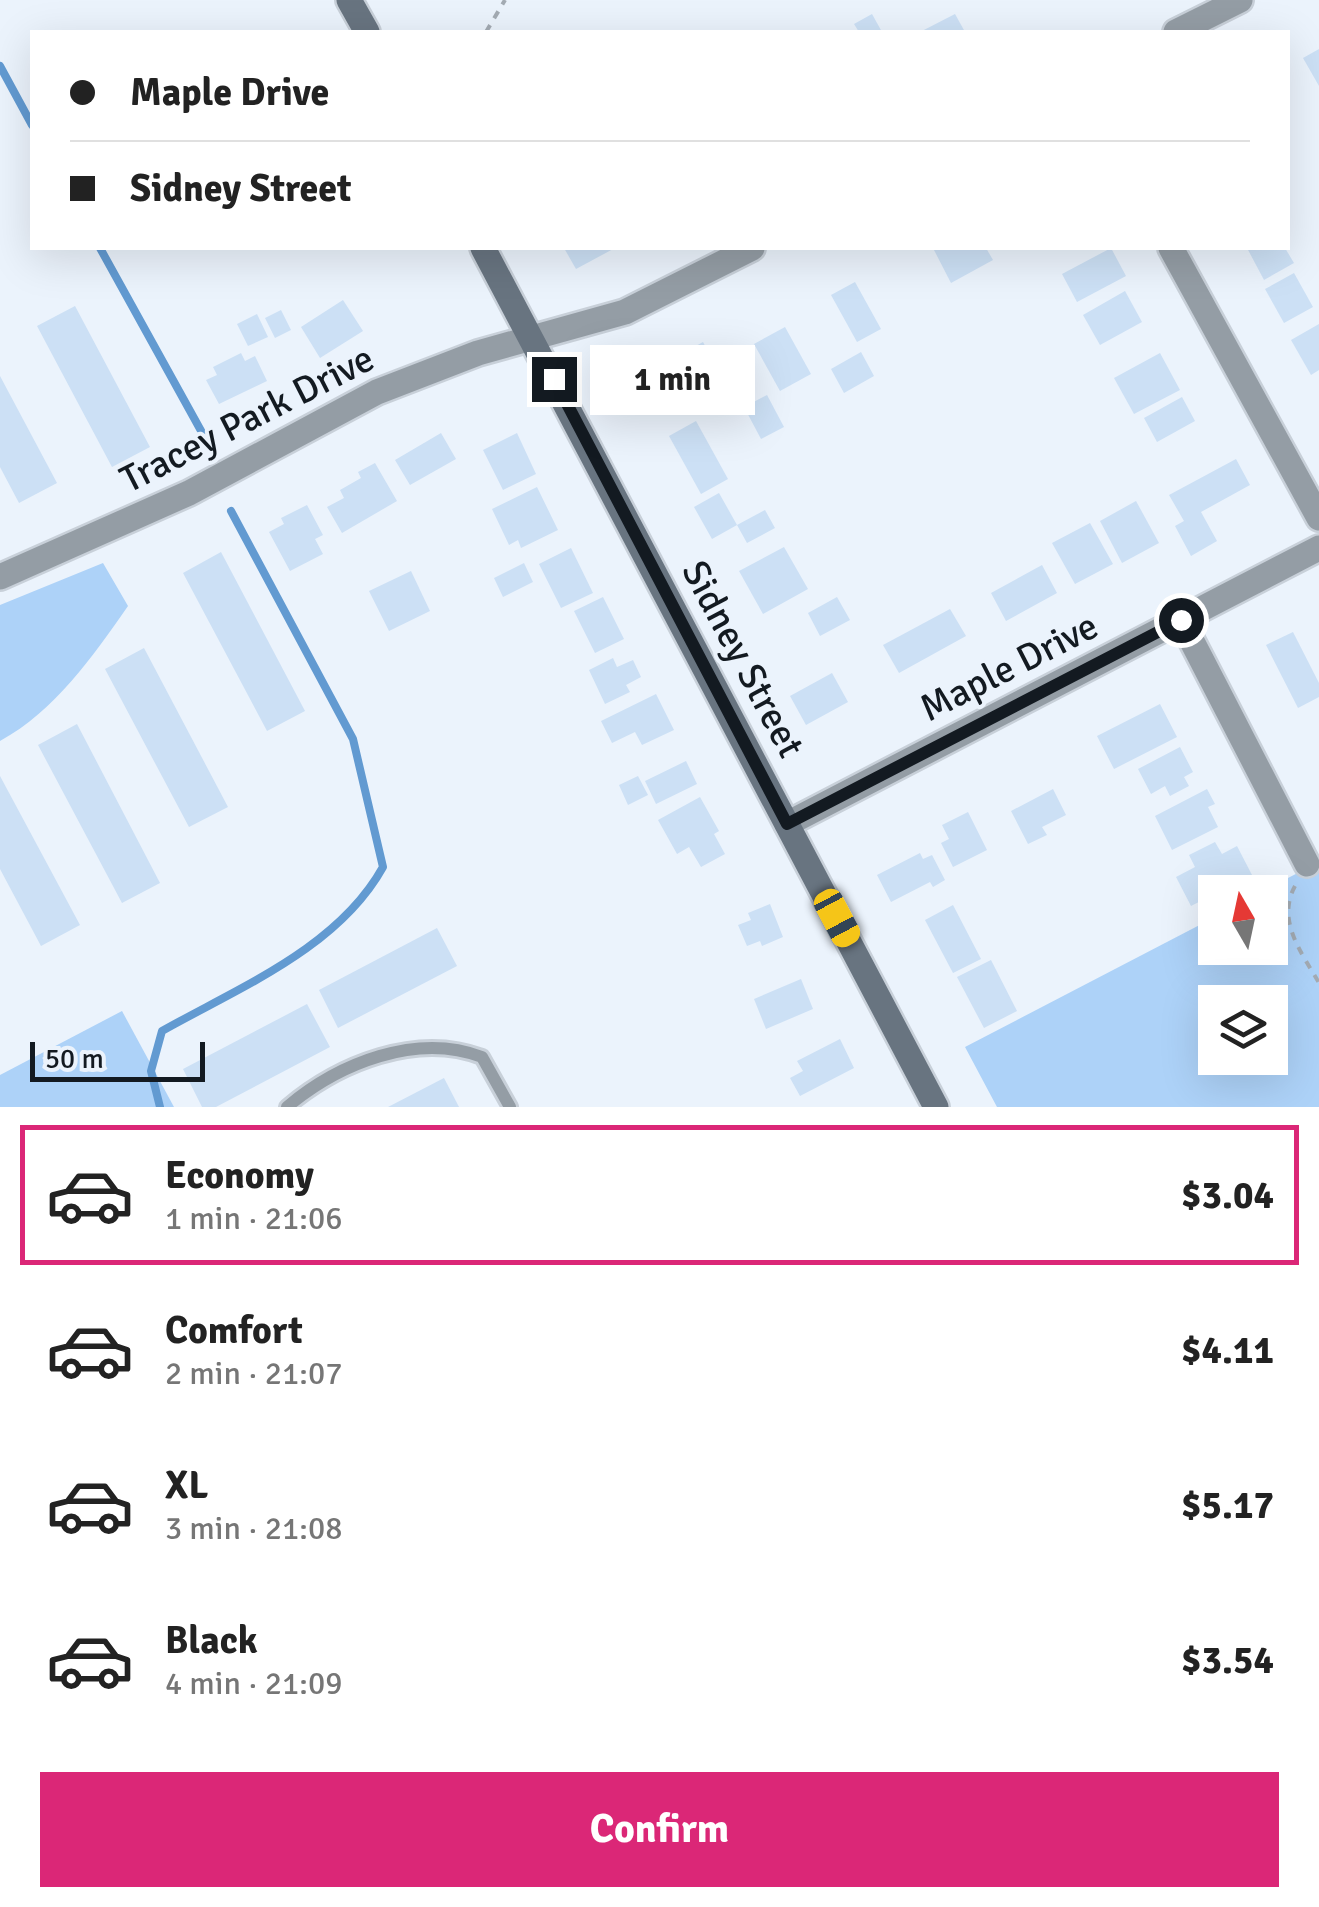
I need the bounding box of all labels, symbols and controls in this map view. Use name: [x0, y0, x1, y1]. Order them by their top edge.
text: Maple Drive: [130, 69, 329, 116]
text: Sidney Street: [130, 165, 351, 212]
street label: Tracey Park Drive: [112, 335, 382, 503]
callout: 1 min: [589, 344, 754, 414]
route end: [532, 357, 577, 402]
text: 1 min: [634, 360, 711, 399]
street label: Sidney Street: [672, 553, 814, 765]
route start: [1159, 598, 1204, 643]
street label: Maple Drive: [912, 602, 1106, 732]
north arrow: [1198, 875, 1288, 965]
map controls: [1198, 875, 1288, 1075]
car: [810, 884, 864, 952]
button: layers: [1198, 985, 1288, 1075]
scale bar: [30, 1037, 205, 1082]
text: 50 m: [45, 1042, 104, 1076]
icon: car: [45, 1150, 135, 1240]
text: Economy: [165, 1152, 314, 1199]
text: $3.04: [1181, 1172, 1274, 1219]
text: 1 min · 21:06: [165, 1199, 343, 1238]
icon: car: [45, 1305, 135, 1395]
text: Comfort: [165, 1307, 303, 1354]
text: $4.11: [1181, 1327, 1274, 1374]
text: 2 min · 21:07: [165, 1354, 343, 1393]
icon: car: [45, 1460, 135, 1550]
text: XL: [165, 1462, 208, 1509]
text: $5.17: [1181, 1482, 1274, 1529]
text: 3 min · 21:08: [165, 1509, 343, 1548]
icon: car: [45, 1615, 135, 1705]
text: Black: [165, 1617, 258, 1664]
text: $3.54: [1181, 1637, 1274, 1684]
text: 4 min · 21:09: [165, 1664, 343, 1703]
button: Confirm: [40, 1772, 1279, 1887]

